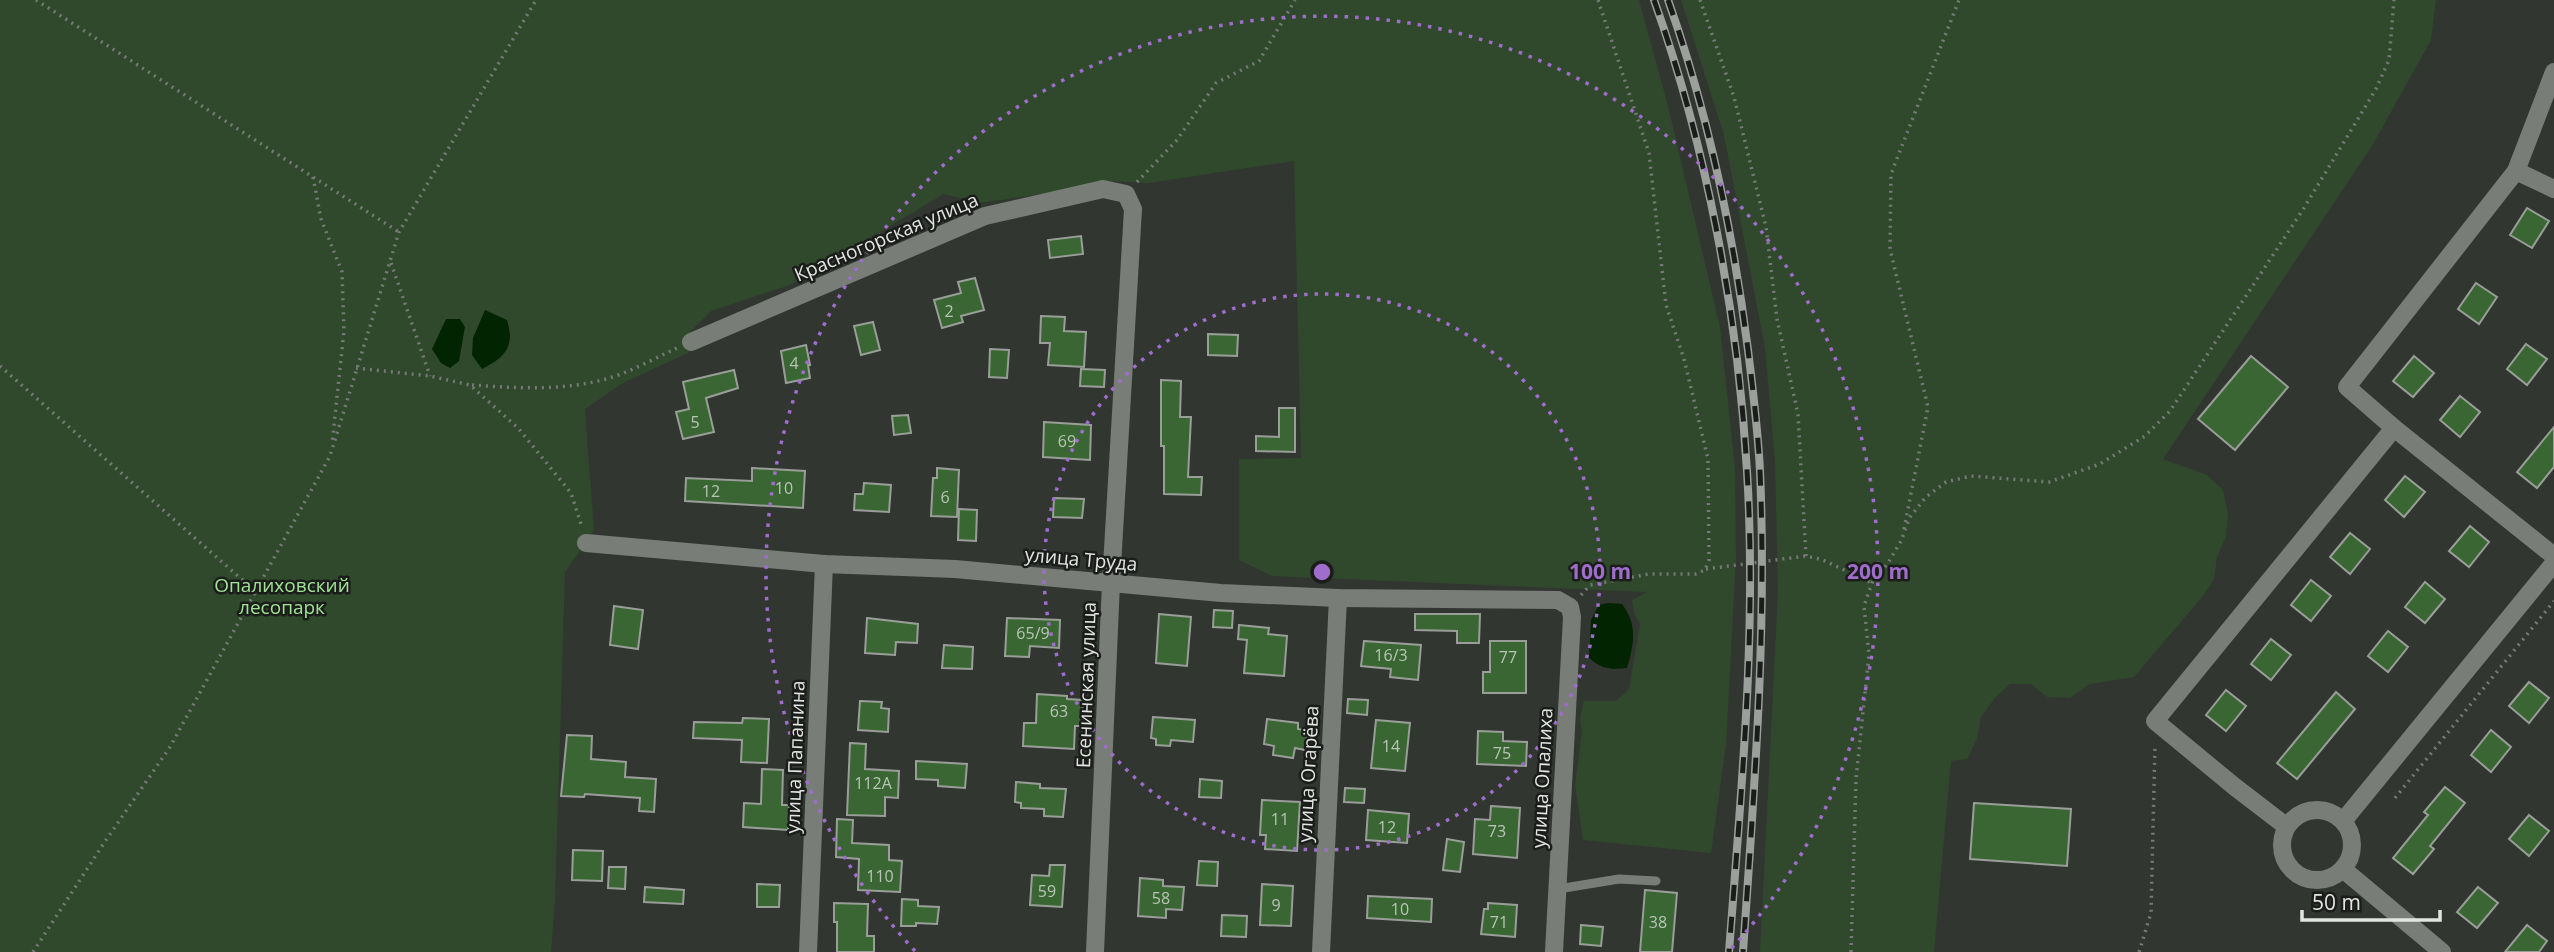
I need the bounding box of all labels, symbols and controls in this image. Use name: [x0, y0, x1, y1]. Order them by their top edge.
street label: Красногорская улица: [790, 186, 982, 288]
house number: 2: [944, 300, 954, 322]
house number: 4: [789, 352, 799, 374]
house number: 5: [690, 411, 700, 433]
house number: 69: [1058, 430, 1076, 452]
house number: 10: [775, 477, 793, 499]
house number: 12: [702, 480, 720, 502]
house number: 6: [940, 486, 950, 508]
street label: улица Труда: [1024, 541, 1138, 577]
text: 100 m: [1569, 557, 1631, 585]
text: 200 m: [1847, 557, 1909, 585]
centre of rings: [1310, 560, 1334, 584]
park label: Опалиховский лесопарк: [214, 572, 350, 620]
street label: Есенинская улица: [1070, 601, 1102, 769]
house number: 65/9: [1016, 622, 1050, 644]
house number: 16/3: [1374, 644, 1408, 666]
house number: 77: [1499, 646, 1517, 668]
street label: улица Папанина: [779, 680, 811, 834]
house number: 63: [1050, 700, 1068, 722]
street label: улица Огарёва: [1291, 705, 1325, 843]
street label: улица Опалиха: [1525, 707, 1559, 849]
house number: 14: [1382, 735, 1400, 757]
house number: 75: [1493, 742, 1511, 764]
house number: 112А: [854, 772, 893, 794]
house number: 11: [1271, 808, 1289, 830]
house number: 12: [1378, 816, 1396, 838]
house number: 73: [1488, 820, 1506, 842]
house number: 110: [866, 865, 894, 887]
scale bar: [2302, 878, 2440, 922]
house number: 59: [1038, 880, 1056, 902]
house number: 58: [1152, 887, 1170, 909]
text: 50 m: [2312, 888, 2361, 916]
house number: 9: [1271, 894, 1281, 916]
house number: 10: [1391, 898, 1409, 920]
house number: 71: [1490, 911, 1508, 933]
house number: 38: [1649, 911, 1667, 933]

